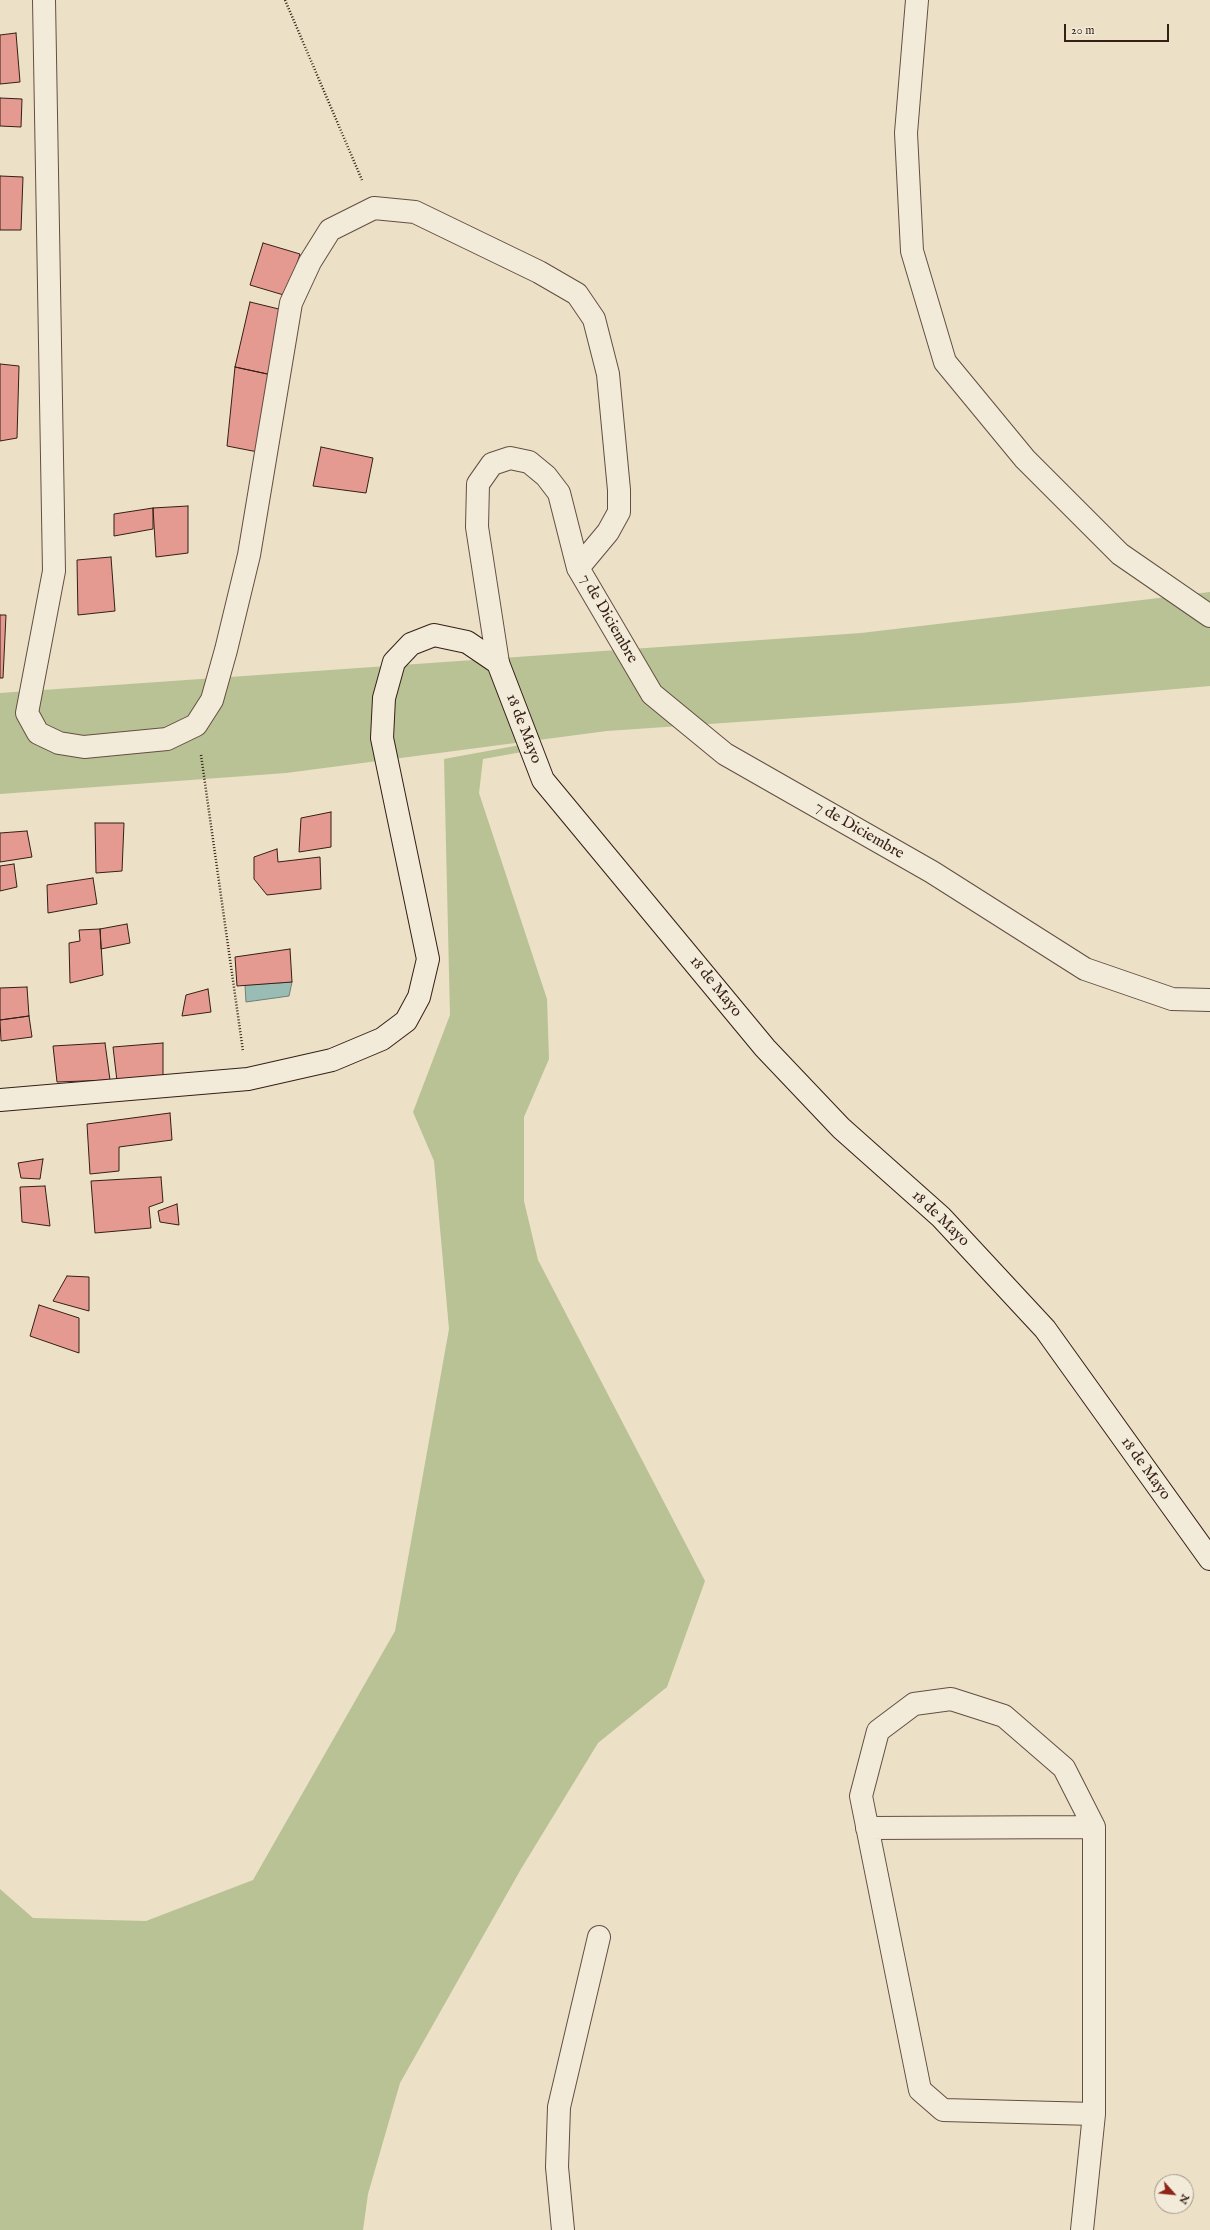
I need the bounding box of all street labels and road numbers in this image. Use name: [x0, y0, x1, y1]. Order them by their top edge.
street label: 7 de Diciembre: [575, 571, 641, 667]
street label: 18 de Mayo: [501, 691, 545, 767]
street label: 7 de Diciembre: [811, 798, 907, 864]
street label: 18 de Mayo: [685, 953, 745, 1021]
street label: 18 de Mayo: [907, 1187, 973, 1251]
street label: 18 de Mayo: [1116, 1434, 1174, 1504]

